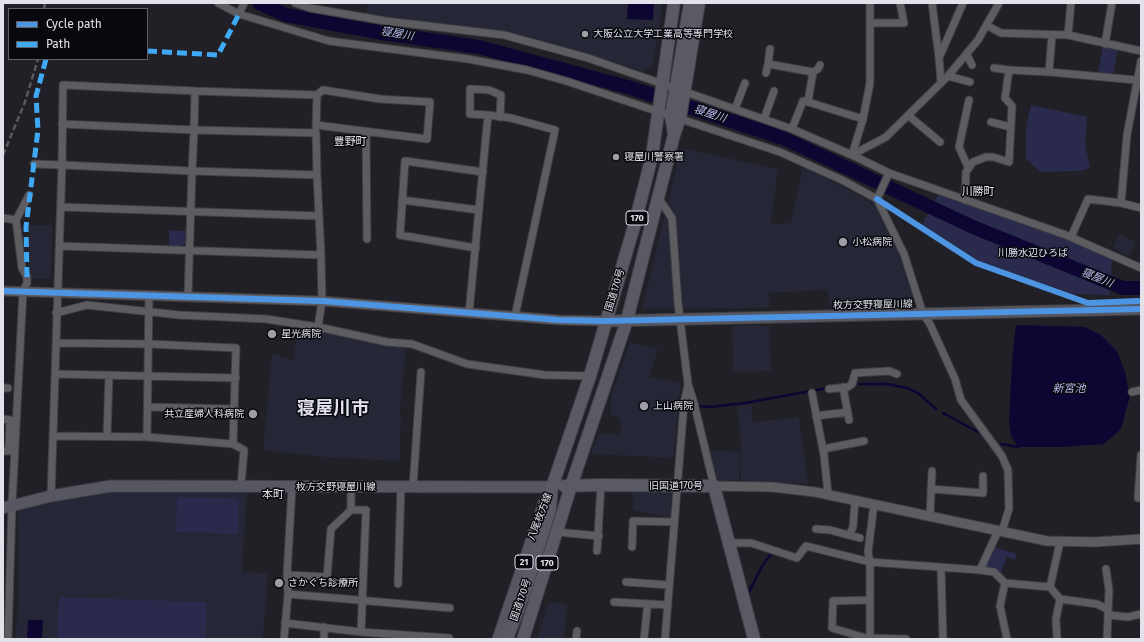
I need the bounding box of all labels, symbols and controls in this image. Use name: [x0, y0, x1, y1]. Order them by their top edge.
legend: [8, 8, 148, 60]
text: Cycle path: [46, 17, 102, 31]
water label: 寝屋川: [380, 25, 414, 43]
place label: 大阪公立大学工業高等専門学校: [593, 28, 733, 40]
marker: 大阪公立大学工業高等専門学校: [580, 29, 590, 39]
text: Path: [46, 37, 70, 51]
water label: 寝屋川: [692, 103, 728, 125]
district label: 豊野町: [334, 135, 366, 149]
place label: 寝屋川警察署: [624, 151, 684, 163]
marker: 寝屋川警察署: [611, 152, 621, 162]
district label: 川勝町: [962, 185, 994, 199]
road number: 170: [626, 211, 648, 225]
marker: 小松病院: [837, 236, 849, 248]
place label: 小松病院: [852, 236, 892, 248]
park label: 川勝水辺ひろば: [998, 247, 1068, 259]
water label: 寝屋川: [1079, 266, 1115, 290]
street label: 国道170号: [603, 267, 627, 313]
street label: 枚方交野寝屋川線: [833, 298, 913, 312]
marker: 星光病院: [266, 328, 278, 340]
place label: 星光病院: [281, 328, 321, 340]
water label: 新宮池: [1053, 382, 1085, 396]
district label: 寝屋川市: [297, 398, 369, 420]
marker: 上山病院: [638, 400, 650, 412]
place label: 上山病院: [653, 400, 693, 412]
place label: 共立産婦人科病院: [164, 408, 244, 420]
marker: 共立産婦人科病院: [247, 408, 259, 420]
street label: 旧国道170号: [649, 480, 703, 492]
street label: 枚方交野寝屋川線: [296, 481, 376, 493]
district label: 本町: [262, 488, 284, 502]
street label: 八尾枚方線: [525, 492, 555, 542]
road number: 21: [515, 555, 533, 569]
road number: 170: [536, 556, 558, 570]
marker: さかぐち診療所: [273, 577, 285, 589]
place label: さかぐち診療所: [288, 577, 358, 589]
street label: 国道170号: [508, 577, 534, 623]

